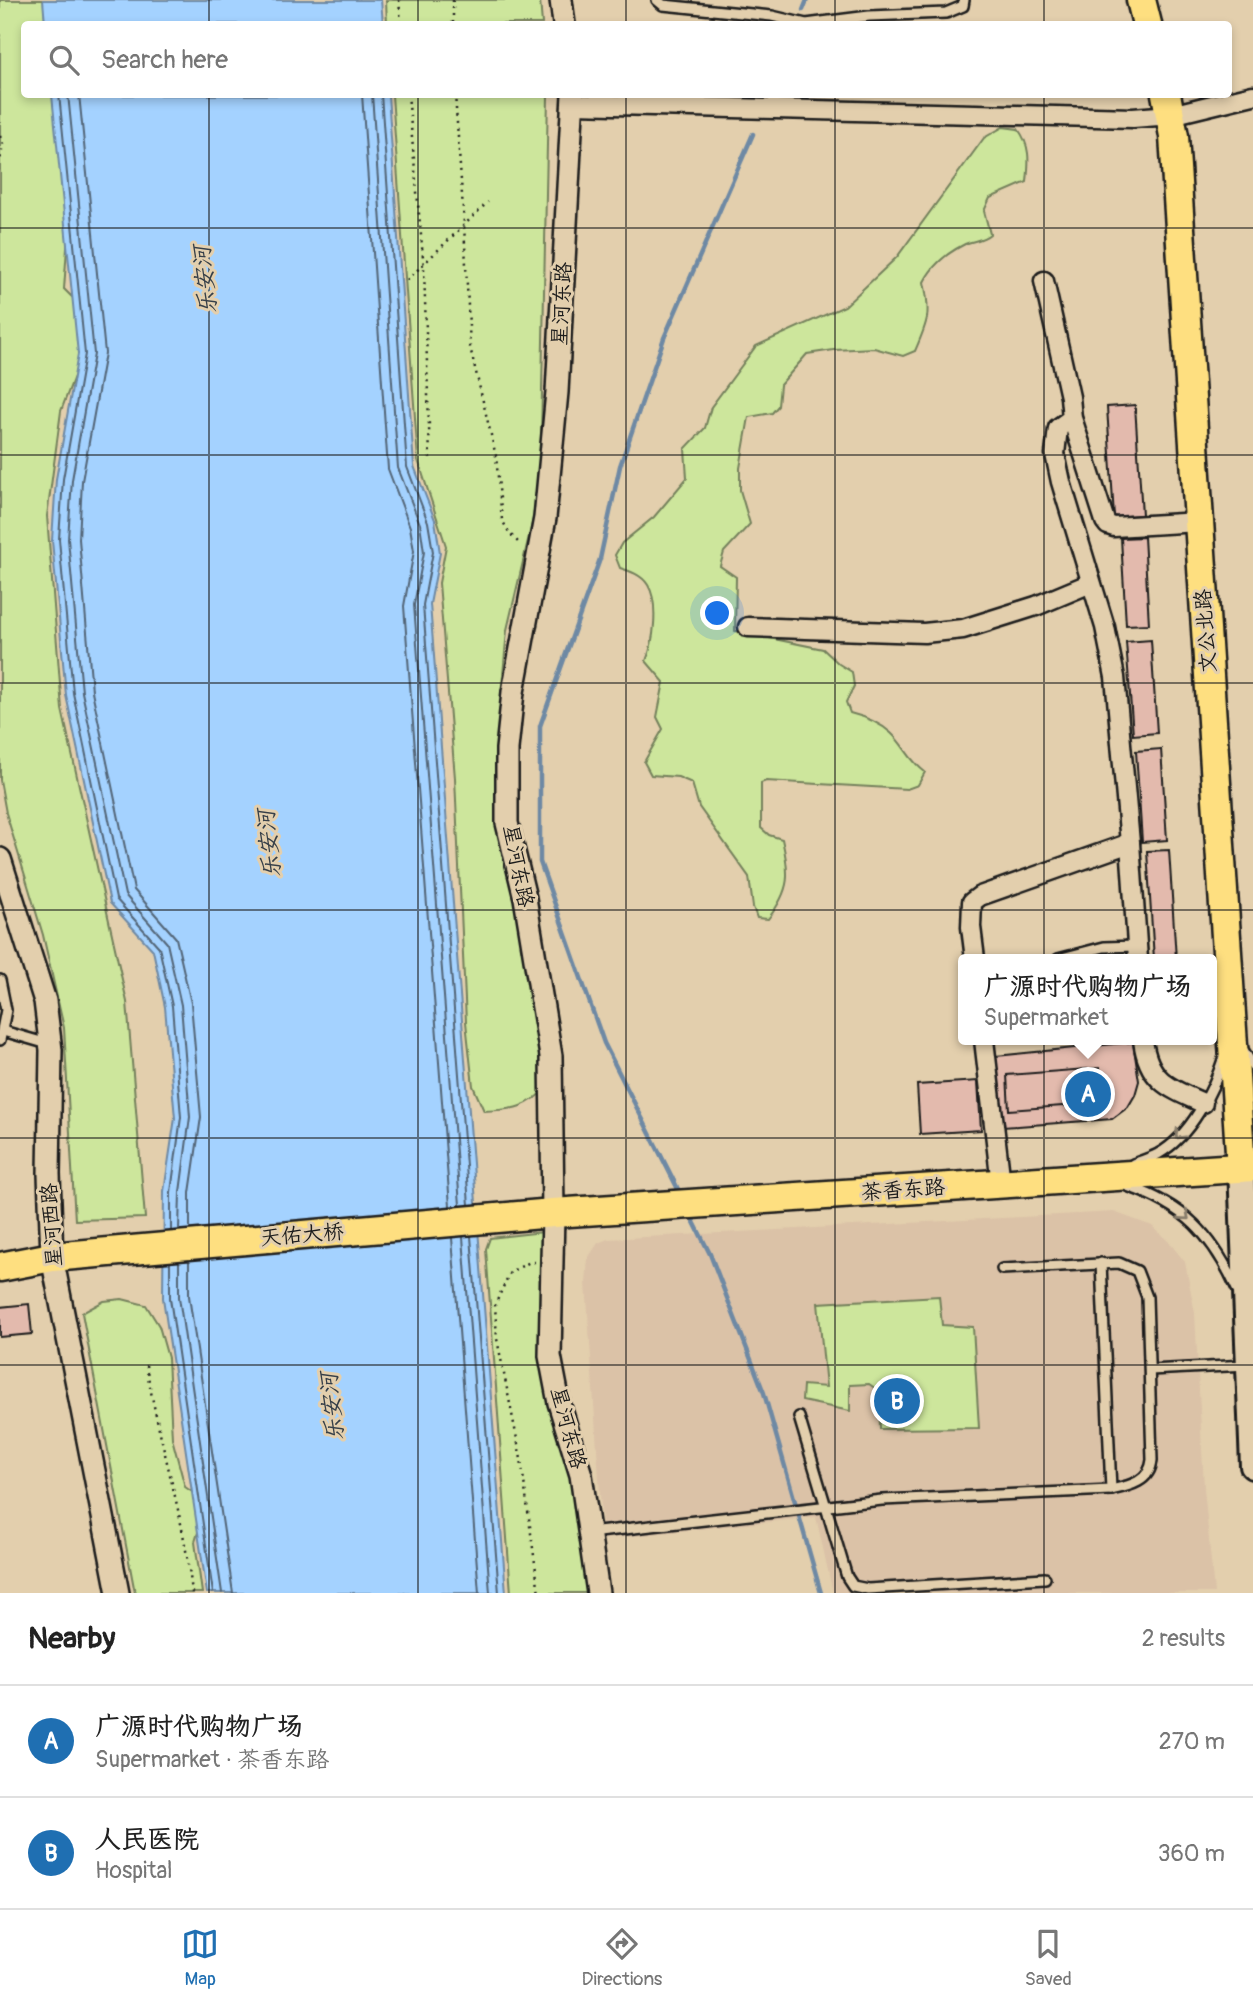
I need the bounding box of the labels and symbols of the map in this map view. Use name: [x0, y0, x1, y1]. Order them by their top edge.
water label: 乐安河: [187, 240, 223, 316]
street label: 星河东路: [546, 261, 578, 347]
street label: 文公北路: [1190, 588, 1222, 674]
your location: [700, 596, 734, 630]
water label: 乐安河: [251, 804, 287, 880]
street label: 星河东路: [497, 822, 539, 910]
pin: A: [1065, 1068, 1111, 1120]
one-way arrow: [1175, 1127, 1188, 1140]
street label: 茶香东路: [860, 1174, 946, 1206]
street label: 星河西路: [36, 1182, 68, 1268]
one-way arrow: [1177, 1208, 1190, 1220]
street label: 天佑大桥: [259, 1218, 345, 1252]
water label: 乐安河: [314, 1367, 350, 1443]
pin: B: [874, 1375, 920, 1427]
street label: 星河东路: [544, 1384, 592, 1472]

